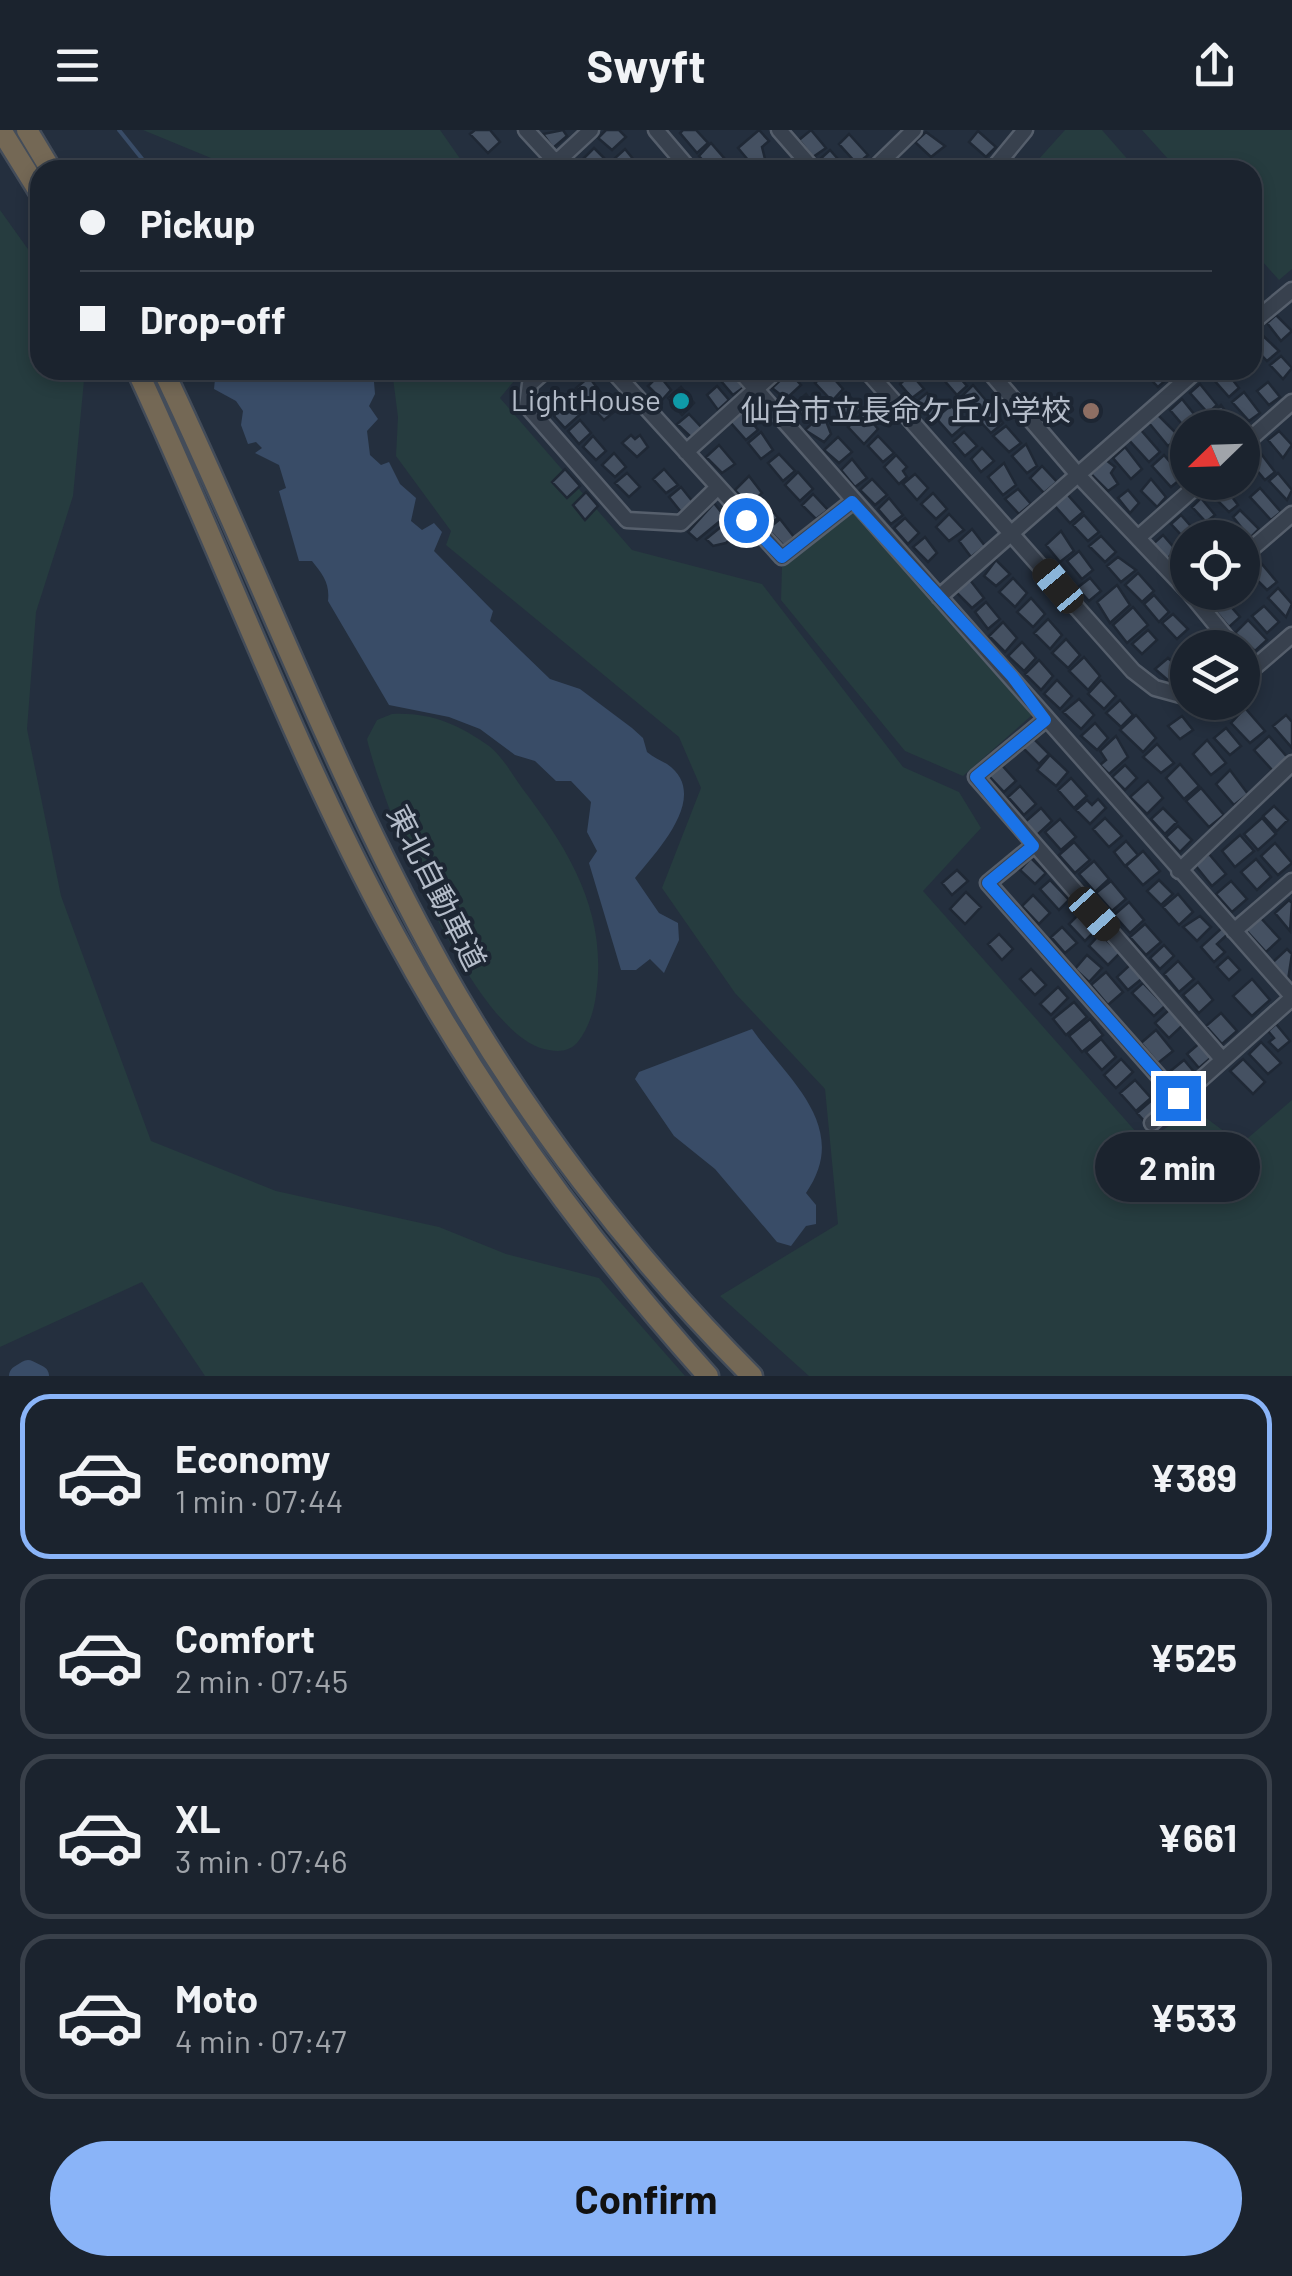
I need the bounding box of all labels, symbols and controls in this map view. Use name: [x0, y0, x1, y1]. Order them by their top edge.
icon: menu: [50, 38, 105, 93]
text: Swyft: [586, 38, 706, 92]
icon: share: [1187, 38, 1242, 93]
text: Pickup: [140, 200, 255, 246]
text: Drop-off: [140, 296, 286, 342]
place label: LightHouse: [511, 381, 661, 417]
marker: LightHouse: [670, 390, 692, 412]
place label: 仙台市立長命ケ丘小学校: [741, 391, 1071, 427]
marker: 仙台市立長命ケ丘小学校: [1080, 400, 1102, 422]
north arrow: [1170, 410, 1260, 500]
map controls: [1170, 410, 1260, 720]
route start: [724, 498, 769, 543]
button: locate: [1170, 520, 1260, 610]
car: [1027, 553, 1089, 619]
button: layers: [1170, 630, 1260, 720]
street label: 東北自動車道: [381, 799, 495, 975]
car: [1063, 882, 1125, 946]
route end: [1156, 1076, 1201, 1121]
callout: 2 min: [1096, 1133, 1260, 1203]
text: 2 min: [1139, 1148, 1216, 1186]
icon: car: [55, 1432, 145, 1522]
text: Economy: [175, 1435, 330, 1481]
text: ¥389: [1150, 1454, 1237, 1500]
text: 1 min · 07:44: [175, 1481, 343, 1519]
icon: car: [55, 1612, 145, 1702]
text: Comfort: [175, 1615, 315, 1661]
text: ¥525: [1149, 1634, 1237, 1680]
text: 2 min · 07:45: [175, 1661, 348, 1699]
icon: car: [55, 1792, 145, 1882]
text: XL: [175, 1795, 221, 1841]
text: ¥661: [1157, 1814, 1237, 1860]
text: 3 min · 07:46: [175, 1841, 347, 1879]
icon: car: [55, 1972, 145, 2062]
text: Moto: [175, 1975, 258, 2021]
text: ¥533: [1149, 1994, 1237, 2040]
text: 4 min · 07:47: [175, 2021, 346, 2059]
button: Confirm: [50, 2141, 1242, 2256]

